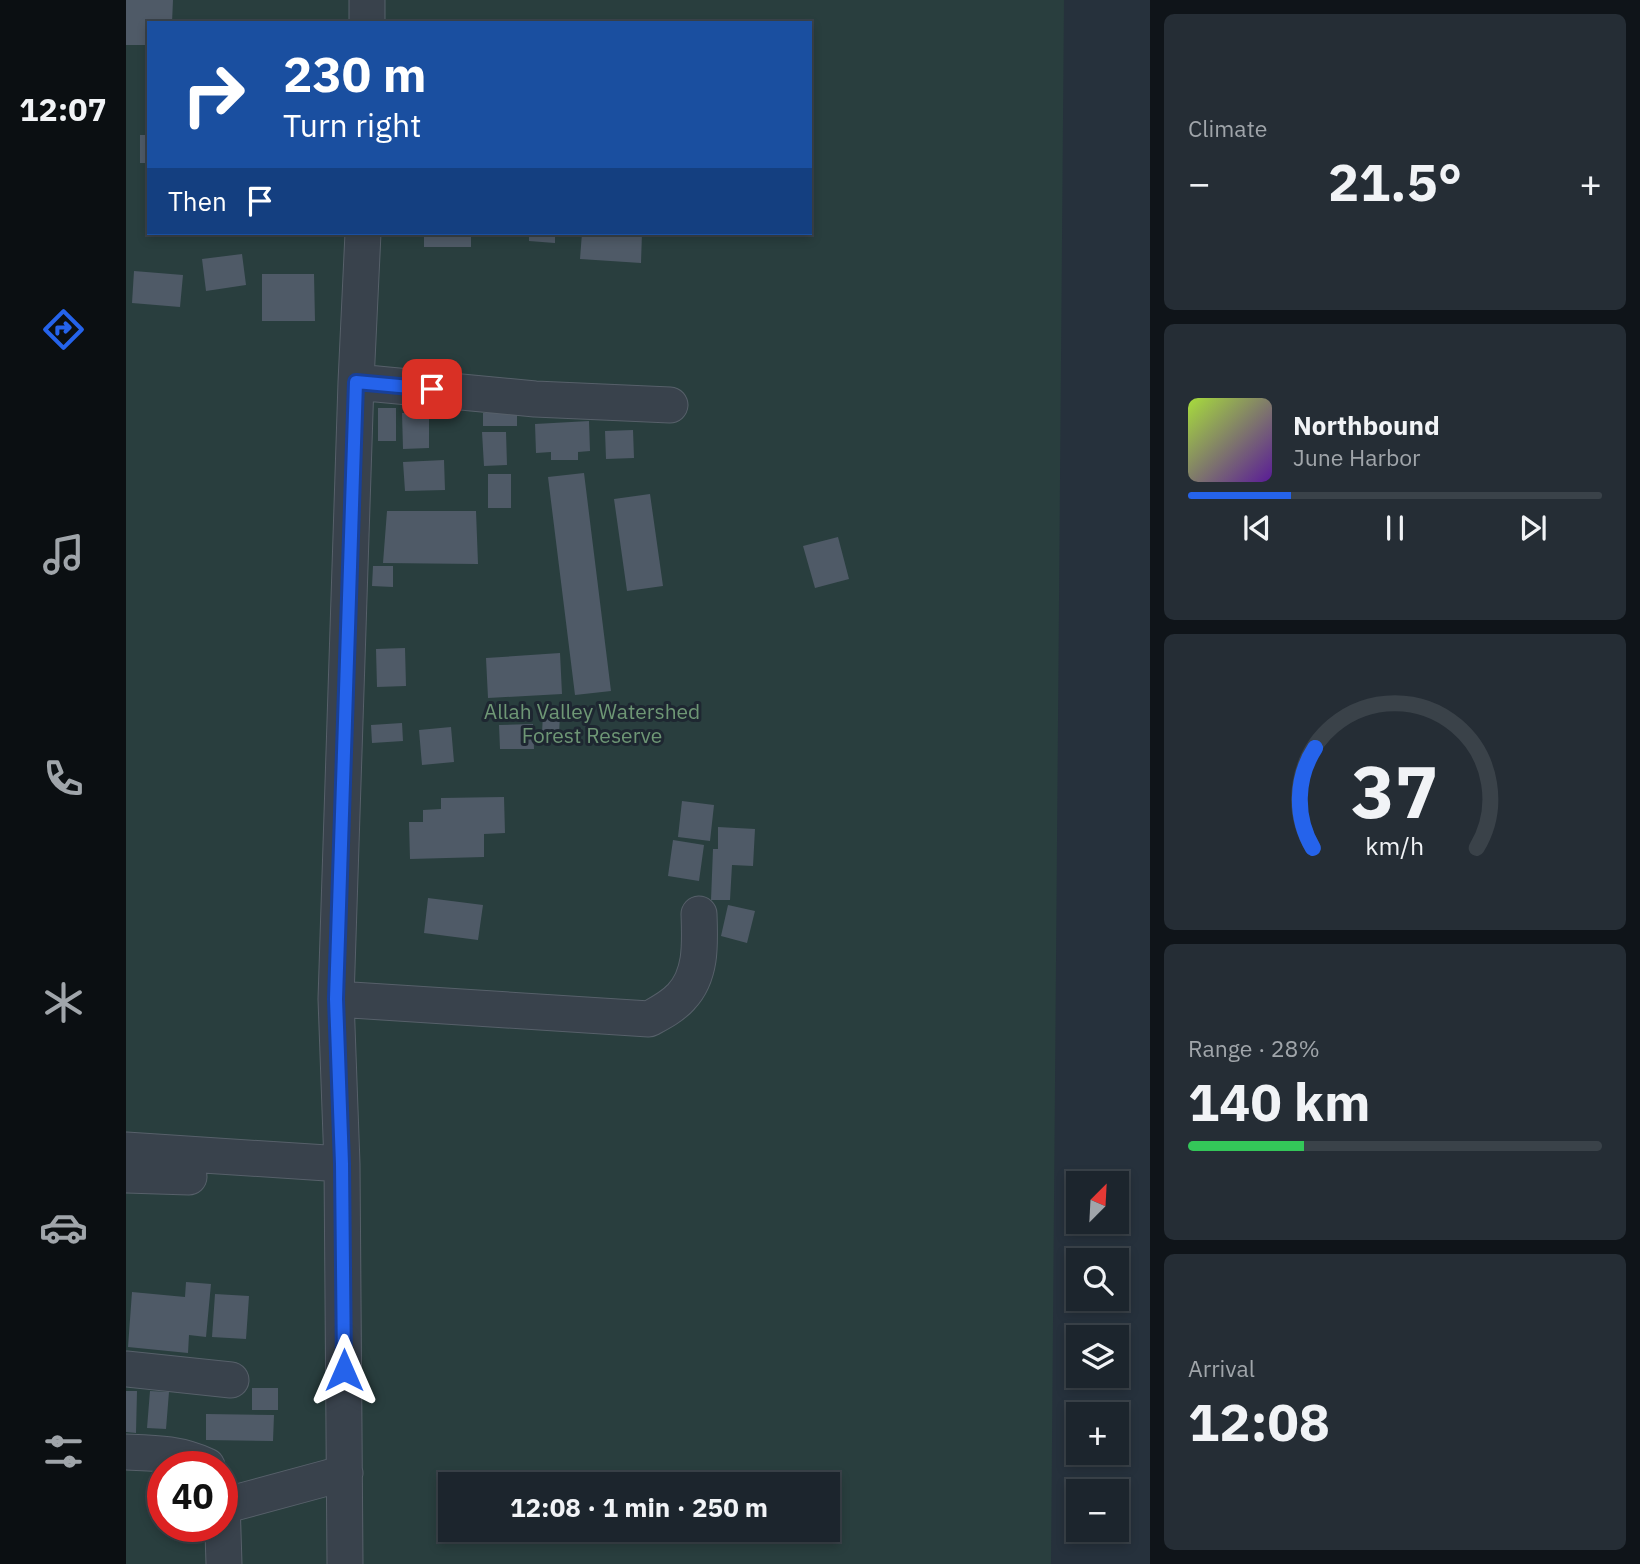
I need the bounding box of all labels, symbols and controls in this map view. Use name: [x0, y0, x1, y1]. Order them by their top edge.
text: 230 m: [283, 42, 427, 105]
icon: right: [168, 49, 259, 140]
text: 12:07: [19, 88, 107, 130]
text: Turn right: [283, 104, 421, 146]
text: Climate: [1188, 113, 1267, 143]
text: 21.5°: [1328, 148, 1462, 215]
text: −: [1188, 158, 1211, 207]
text: +: [1579, 158, 1602, 207]
icon: arrive: [241, 182, 279, 220]
text: Then: [168, 184, 227, 218]
icon: directions: [39, 305, 88, 354]
pin: [402, 359, 462, 419]
icon: arrive: [413, 370, 451, 408]
text: Northbound: [1293, 408, 1440, 442]
text: June Harbor: [1293, 442, 1421, 472]
icon: previous: [1238, 509, 1276, 547]
icon: pause: [1376, 509, 1414, 547]
icon: next: [1514, 509, 1552, 547]
icon: music: [39, 530, 88, 579]
park label: Allah Valley Watershed Forest Reserve: [484, 697, 700, 749]
text: 37: [1351, 743, 1439, 838]
icon: phone: [39, 754, 88, 803]
text: km/h: [1366, 829, 1424, 862]
icon: climate: [39, 978, 88, 1027]
text: Range · 28%: [1188, 1033, 1320, 1063]
text: 140 km: [1188, 1068, 1370, 1135]
north arrow: [1066, 1171, 1129, 1234]
map controls: [1066, 1171, 1129, 1542]
icon: car: [39, 1203, 88, 1252]
button: search: [1066, 1248, 1129, 1311]
button: layers: [1066, 1325, 1129, 1388]
position arrow: [307, 1333, 381, 1407]
text: Arrival: [1188, 1353, 1255, 1383]
text: 12:08: [1188, 1388, 1330, 1455]
button: +: [1066, 1402, 1129, 1465]
icon: filters: [39, 1427, 88, 1476]
speed limit sign: 40: [147, 1451, 238, 1542]
button: −: [1066, 1479, 1129, 1542]
text: 12:08 · 1 min · 250 m: [510, 1490, 768, 1524]

